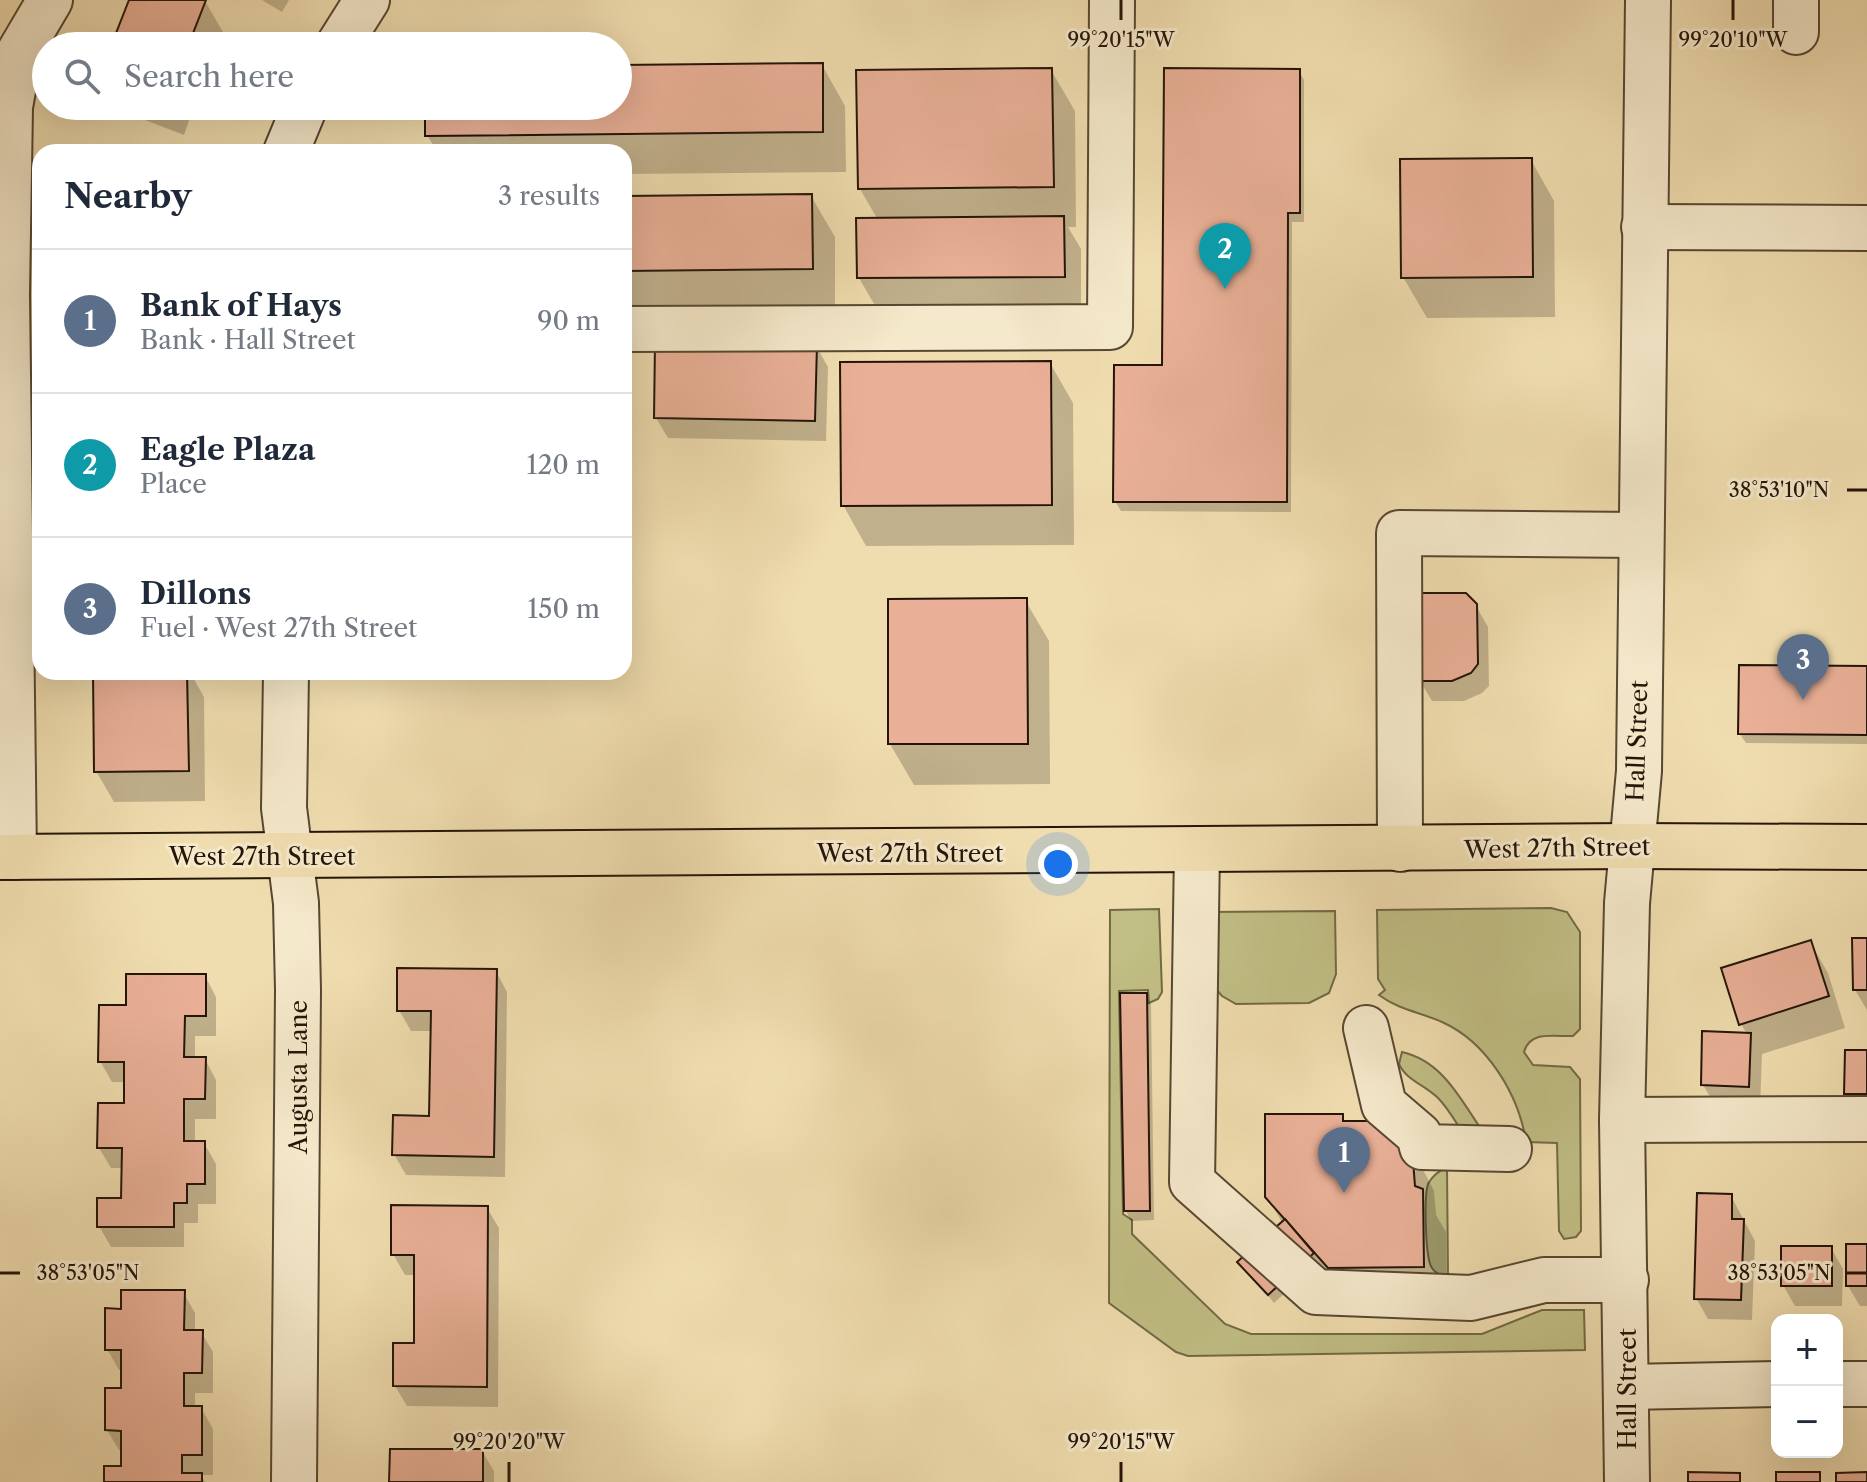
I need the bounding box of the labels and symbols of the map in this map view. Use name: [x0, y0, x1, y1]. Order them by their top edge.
text: 99°20'15"W: [1067, 28, 1176, 52]
text: 99°20'10"W: [1679, 28, 1789, 52]
pin: 2: [1199, 223, 1251, 289]
text: 38°53'10"N: [1729, 478, 1829, 502]
pin: 3: [1777, 634, 1829, 700]
street label: Hall Street: [1620, 679, 1654, 802]
street label: West 27th Street: [1463, 832, 1651, 864]
street label: West 27th Street: [816, 839, 1004, 868]
street label: West 27th Street: [168, 842, 356, 871]
your location: [1038, 844, 1078, 884]
street label: Augusta Lane: [284, 1000, 313, 1155]
pin: 1: [1318, 1127, 1370, 1193]
text: 38°53'05"N: [36, 1261, 140, 1285]
text: 38°53'05"N: [1727, 1261, 1831, 1285]
street label: Hall Street: [1613, 1328, 1642, 1450]
text: 99°20'20"W: [453, 1430, 566, 1454]
text: 99°20'15"W: [1067, 1430, 1176, 1454]

